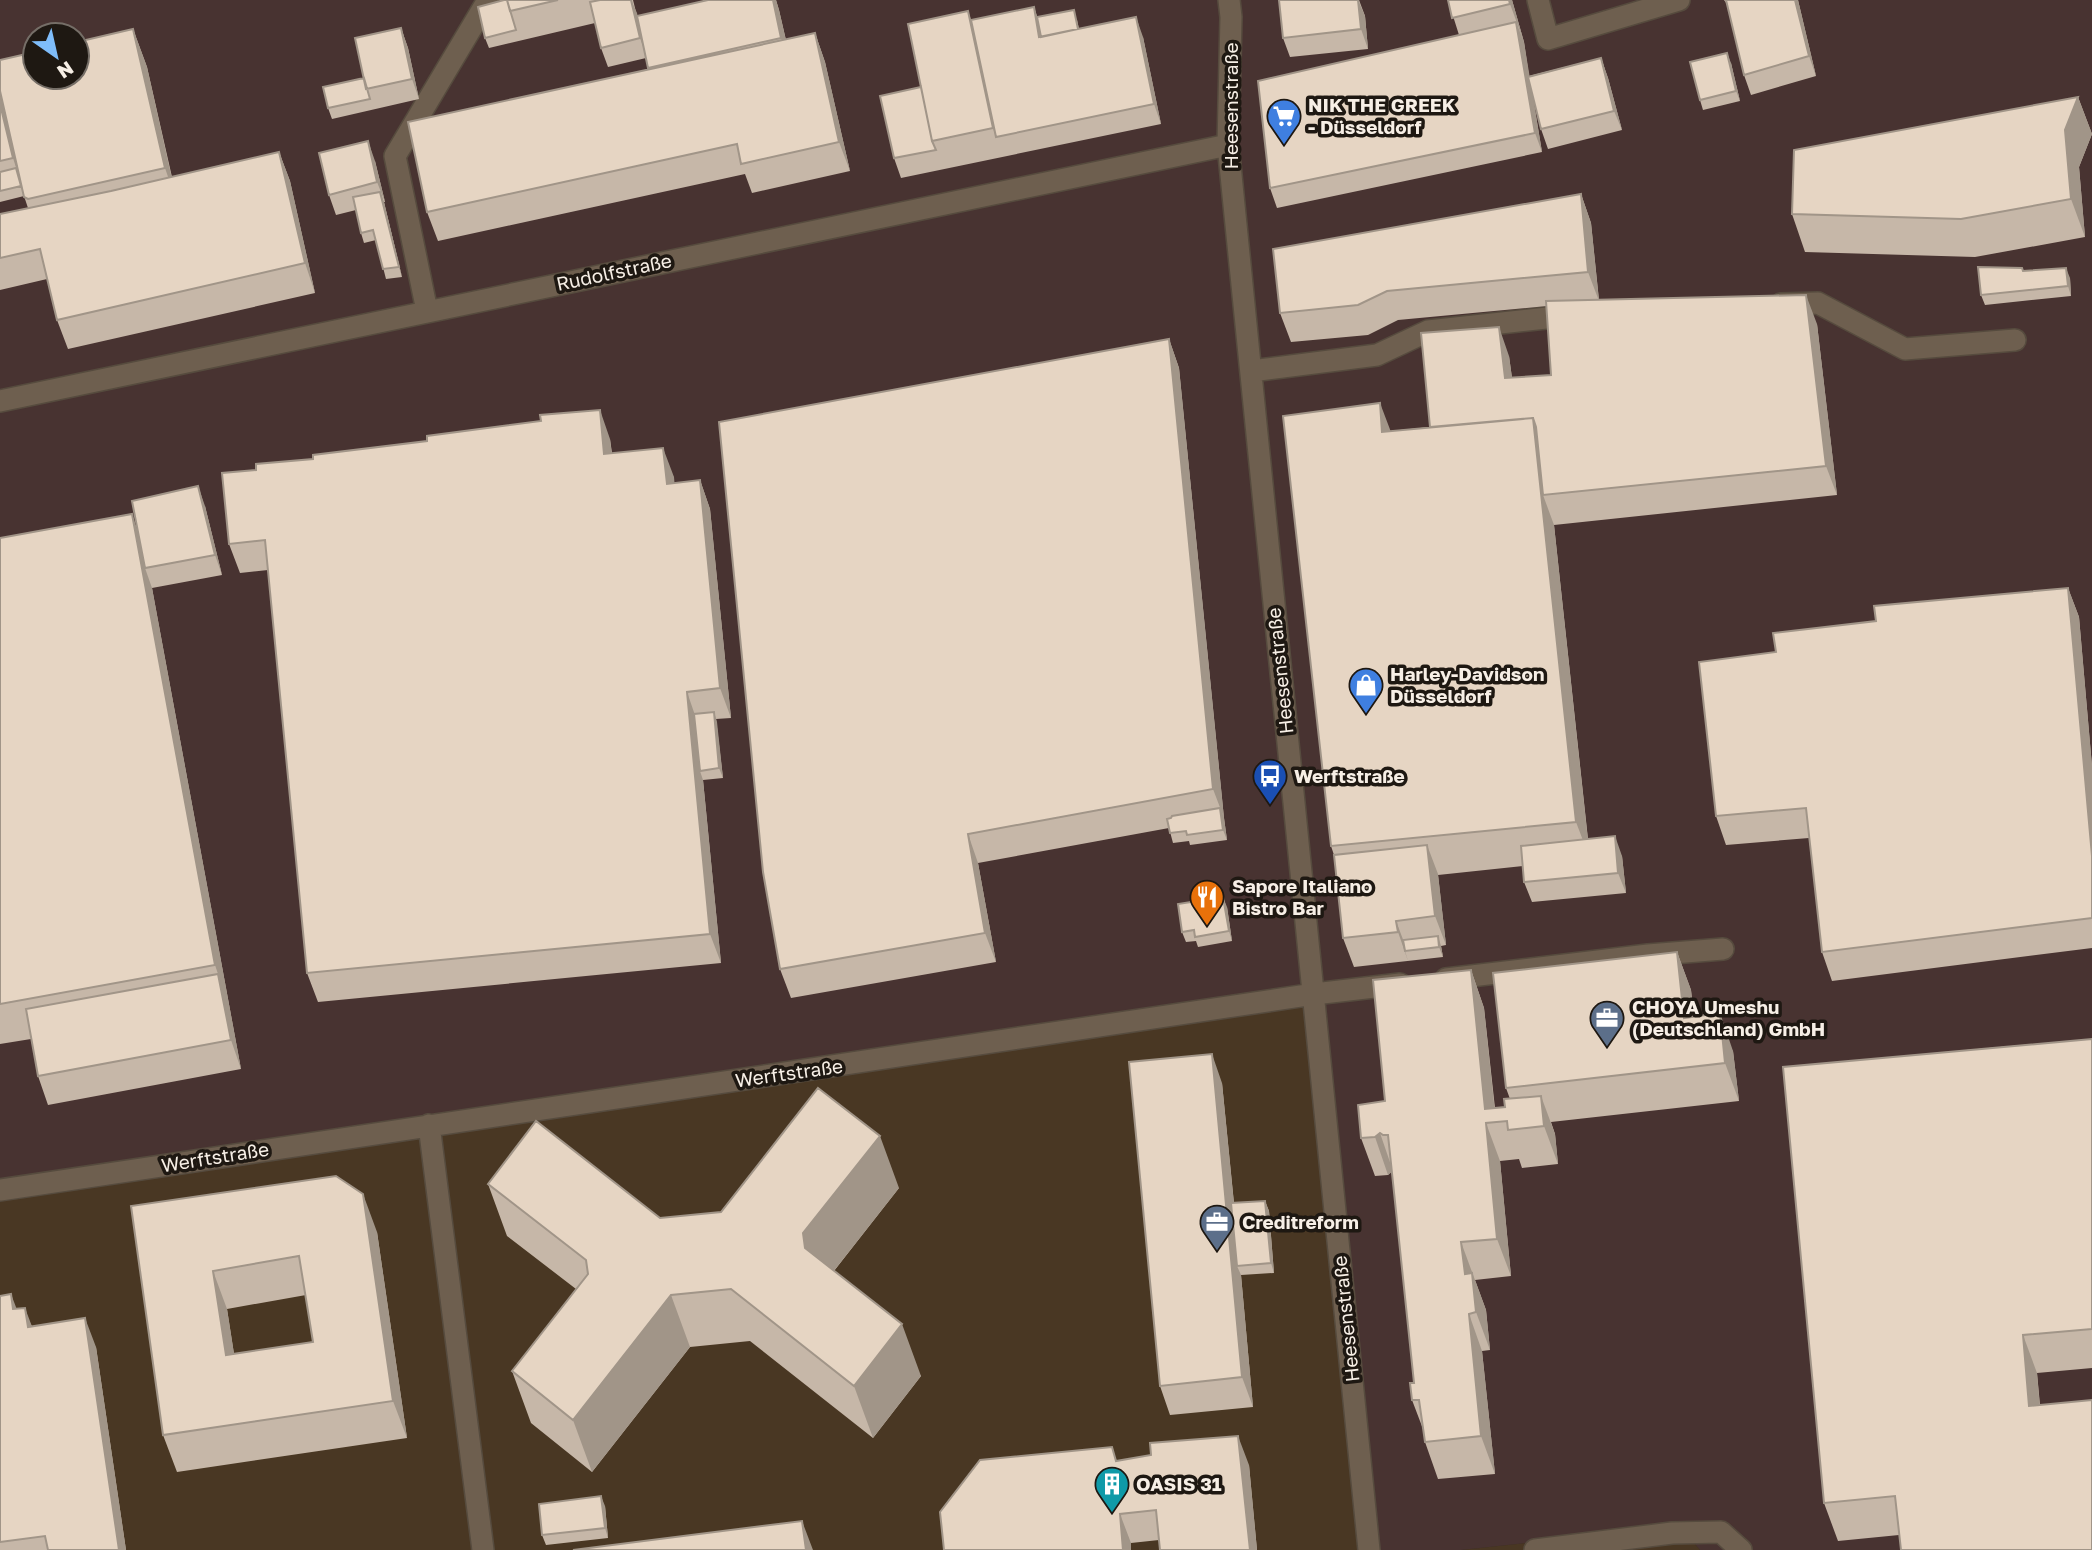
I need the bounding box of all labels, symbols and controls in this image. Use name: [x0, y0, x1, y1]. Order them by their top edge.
north arrow: [21, 21, 91, 91]
street label: Heesenstraße: [1219, 43, 1242, 169]
text: N: [53, 57, 78, 84]
place label: NIK THE GREEK - Düsseldorf: [1308, 93, 1456, 138]
supermarket icon: NIK THE GREEK - Düsseldorf: [1265, 97, 1303, 146]
street label: Rudolfstraße: [554, 248, 674, 295]
street label: Heesenstraße: [1261, 607, 1298, 735]
place label: Harley-Davidson Düsseldorf: [1390, 662, 1544, 707]
shop icon: Harley-Davidson Düsseldorf: [1347, 666, 1385, 715]
bus stop icon: Werftstraße: [1251, 757, 1289, 806]
place label: Werftstraße: [1294, 764, 1405, 787]
place label: Sapore Italiano Bistro Bar: [1232, 874, 1373, 919]
restaurant icon: Sapore Italiano Bistro Bar: [1188, 878, 1226, 927]
place label: CHOYA Umeshu (Deutschland) GmbH: [1632, 995, 1825, 1040]
office icon: CHOYA Umeshu (Deutschland) GmbH: [1588, 999, 1626, 1048]
street label: Werftstraße: [734, 1054, 844, 1091]
street label: Werftstraße: [159, 1137, 270, 1176]
office icon: Creditreform: [1198, 1203, 1236, 1252]
place label: Creditreform: [1242, 1210, 1359, 1233]
street label: Heesenstraße: [1327, 1255, 1364, 1383]
building icon: OASIS 31: [1093, 1465, 1131, 1514]
place label: OASIS 31: [1136, 1472, 1222, 1495]

